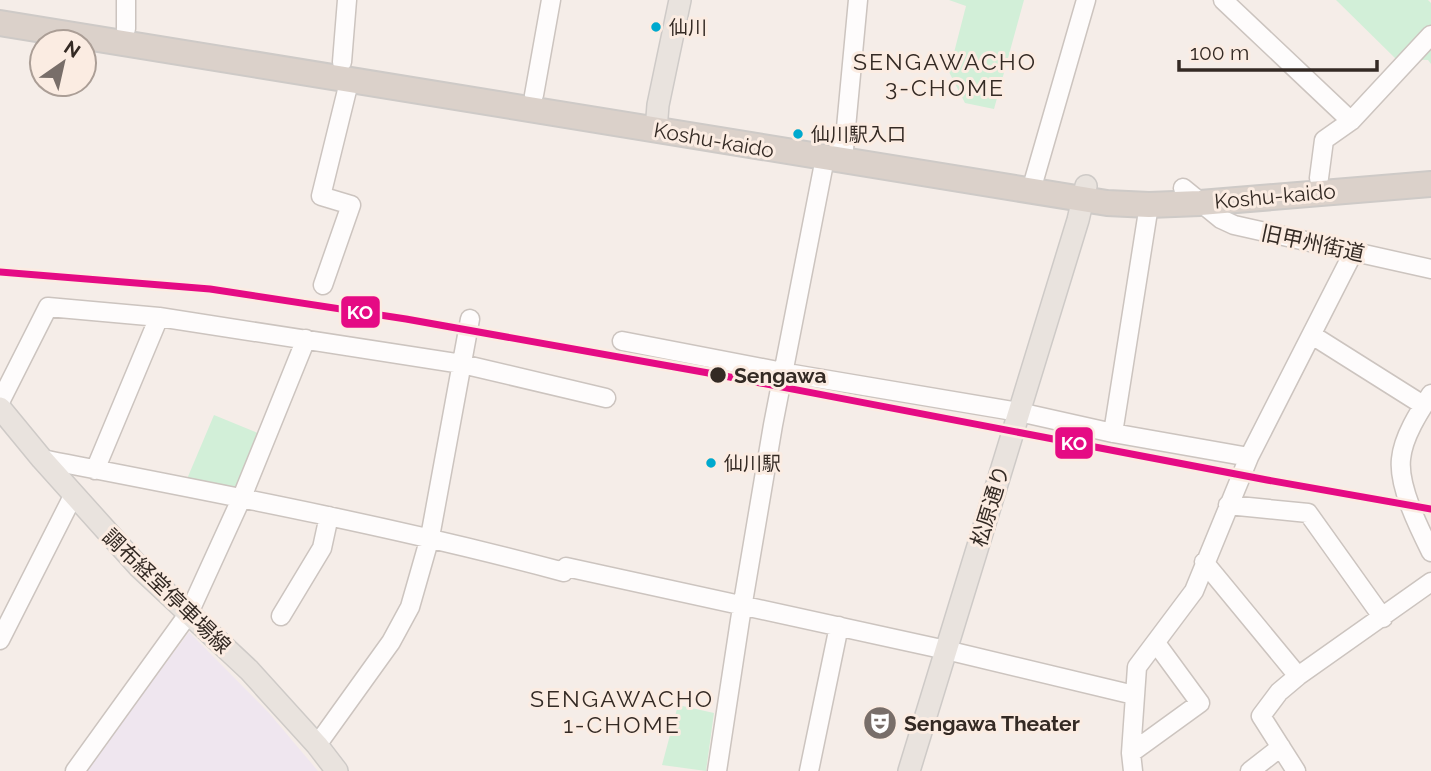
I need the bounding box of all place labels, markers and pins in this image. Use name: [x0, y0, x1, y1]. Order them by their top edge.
place label: 仙川: [669, 16, 707, 38]
marker: 仙川: [649, 20, 663, 34]
place label: 仙川駅入口: [811, 123, 906, 145]
marker: 仙川駅入口: [791, 127, 805, 141]
place label: Sengawa: [734, 363, 826, 388]
marker: Sengawa: [708, 365, 728, 385]
place label: 仙川駅: [724, 452, 781, 474]
marker: 仙川駅: [704, 456, 718, 470]
theatre icon: Sengawa Theater: [861, 704, 899, 742]
place label: Sengawa Theater: [904, 711, 1080, 736]

